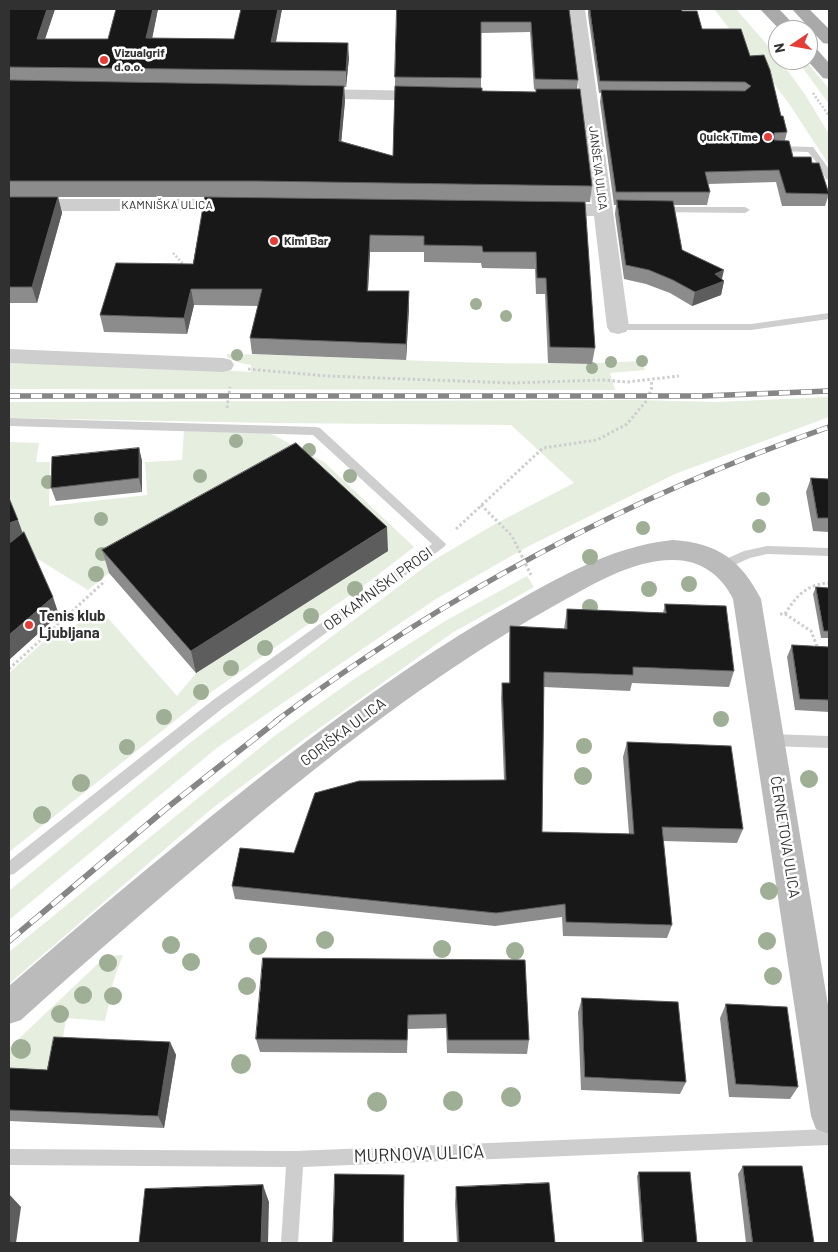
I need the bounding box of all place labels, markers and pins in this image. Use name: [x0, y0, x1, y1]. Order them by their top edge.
place label: Vizualgrif d.o.o.: [114, 46, 165, 74]
marker: Vizualgrif d.o.o.: [98, 54, 110, 66]
place label: Quick Time: [700, 130, 758, 144]
marker: Quick Time: [762, 131, 774, 143]
place label: Kimi Bar: [284, 234, 328, 248]
marker: Kimi Bar: [268, 235, 280, 247]
place label: Tenis klub Ljubljana: [39, 607, 106, 642]
marker: Tenis klub Ljubljana: [23, 619, 35, 631]

